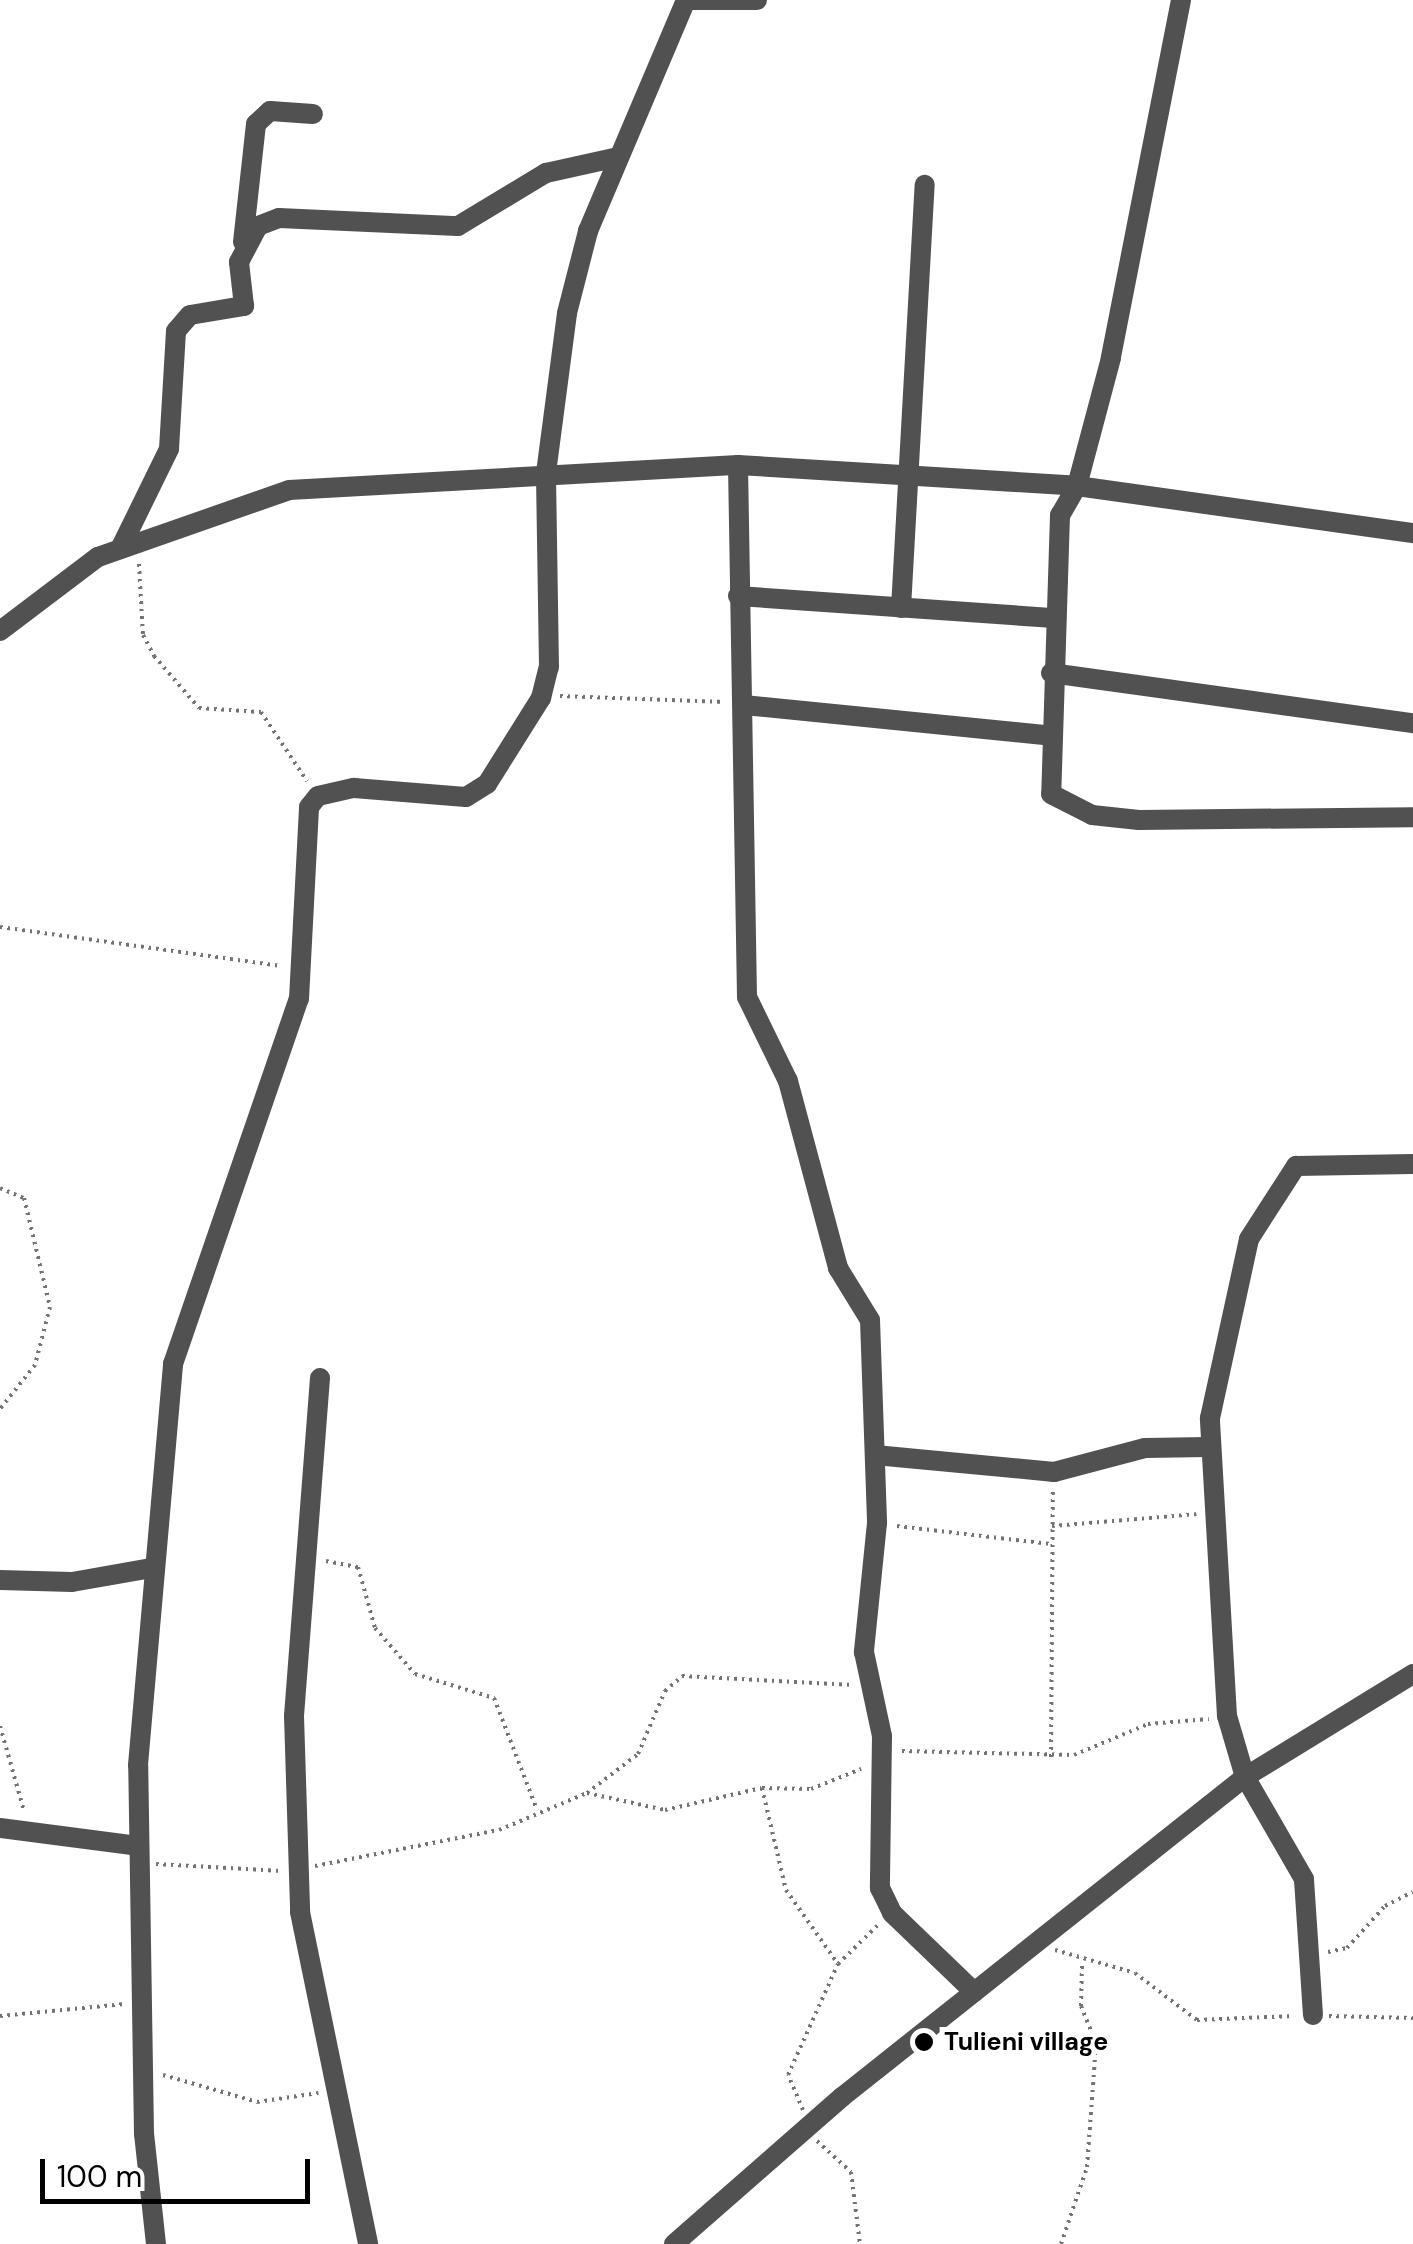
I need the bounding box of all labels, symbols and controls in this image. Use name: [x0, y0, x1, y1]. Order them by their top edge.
place label: Tulieni village: [944, 2027, 1108, 2057]
marker: Tulieni village: [913, 2031, 935, 2053]
scale bar: [45, 2139, 315, 2201]
text: 100 m: [57, 2157, 142, 2196]

